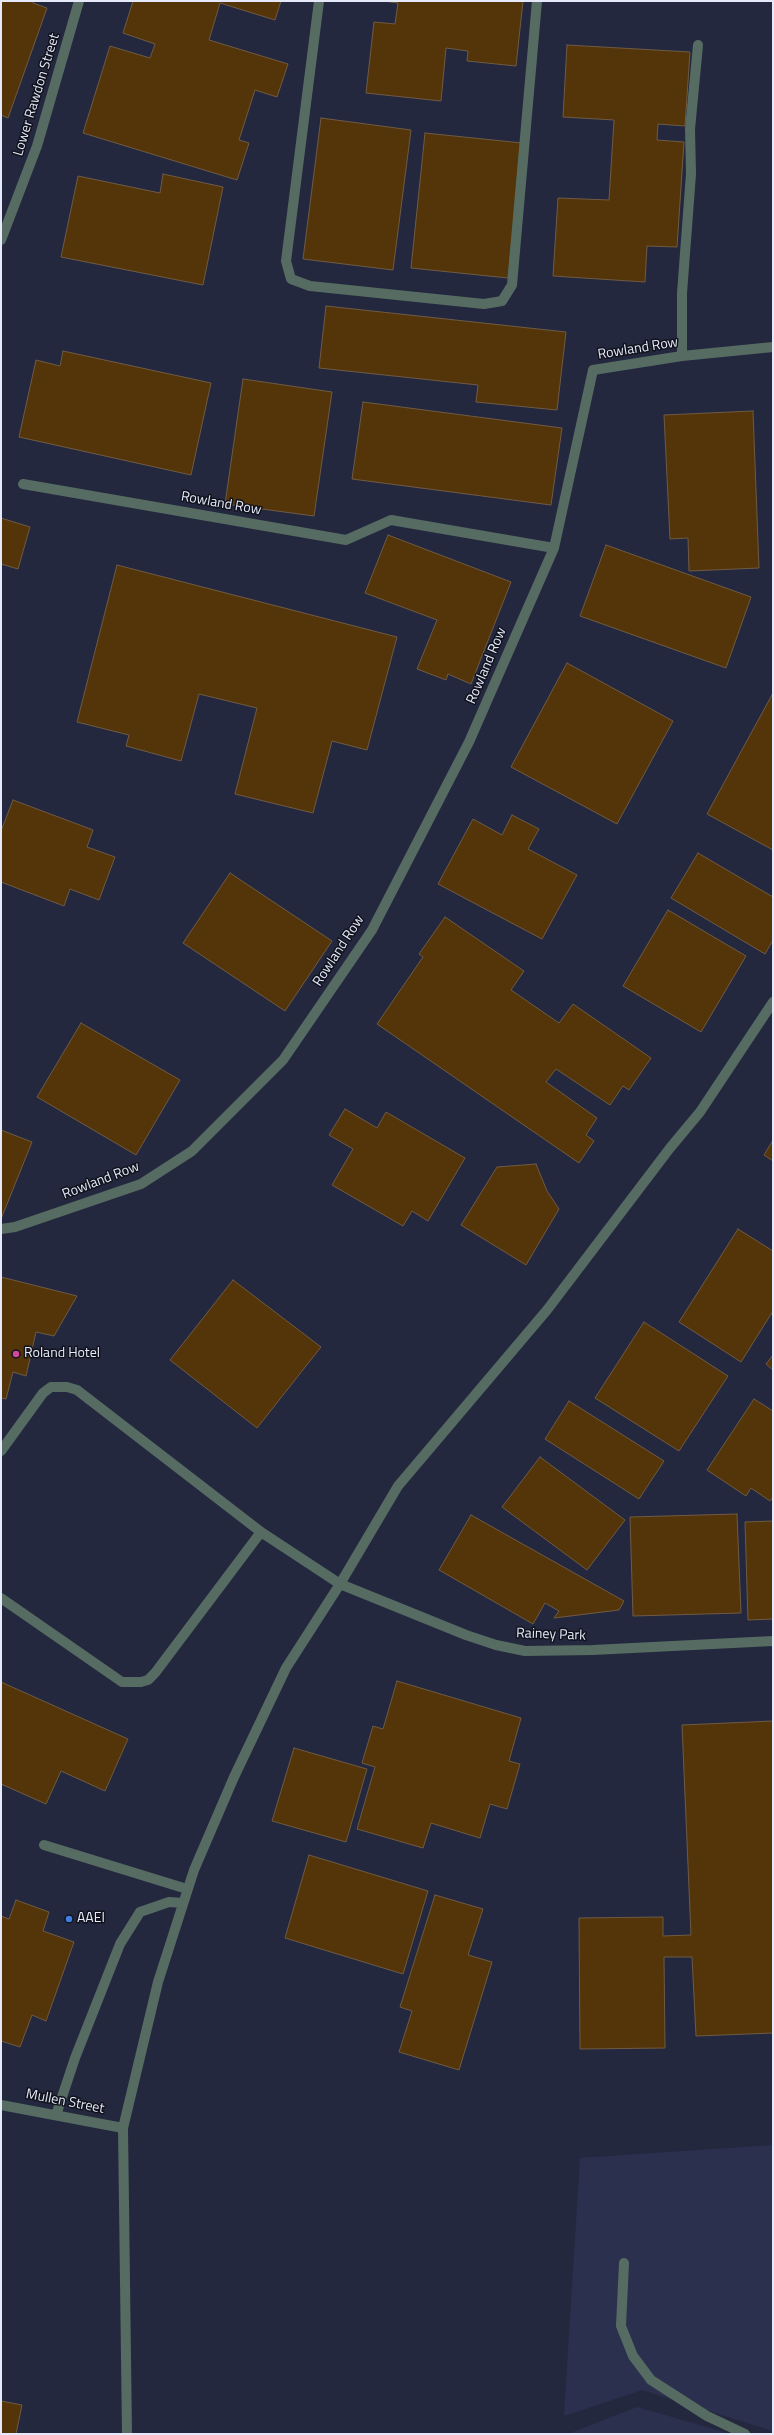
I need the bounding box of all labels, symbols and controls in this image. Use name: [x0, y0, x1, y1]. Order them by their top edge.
street label: Lower Rawdon Street: [10, 32, 64, 158]
street label: Rowland Row: [597, 334, 679, 364]
street label: Rowland Row: [180, 489, 262, 519]
street label: Rowland Row: [463, 625, 511, 707]
street label: Rowland Row: [310, 912, 368, 990]
street label: Rowland Row: [60, 1159, 142, 1203]
place label: Roland Hotel: [24, 1346, 100, 1362]
marker: Roland Hotel: [11, 1349, 21, 1359]
street label: Rainey Park: [516, 1625, 586, 1645]
place label: AAEI: [77, 1911, 105, 1927]
marker: AAEI: [64, 1914, 74, 1924]
street label: Mullen Street: [24, 2086, 106, 2118]

